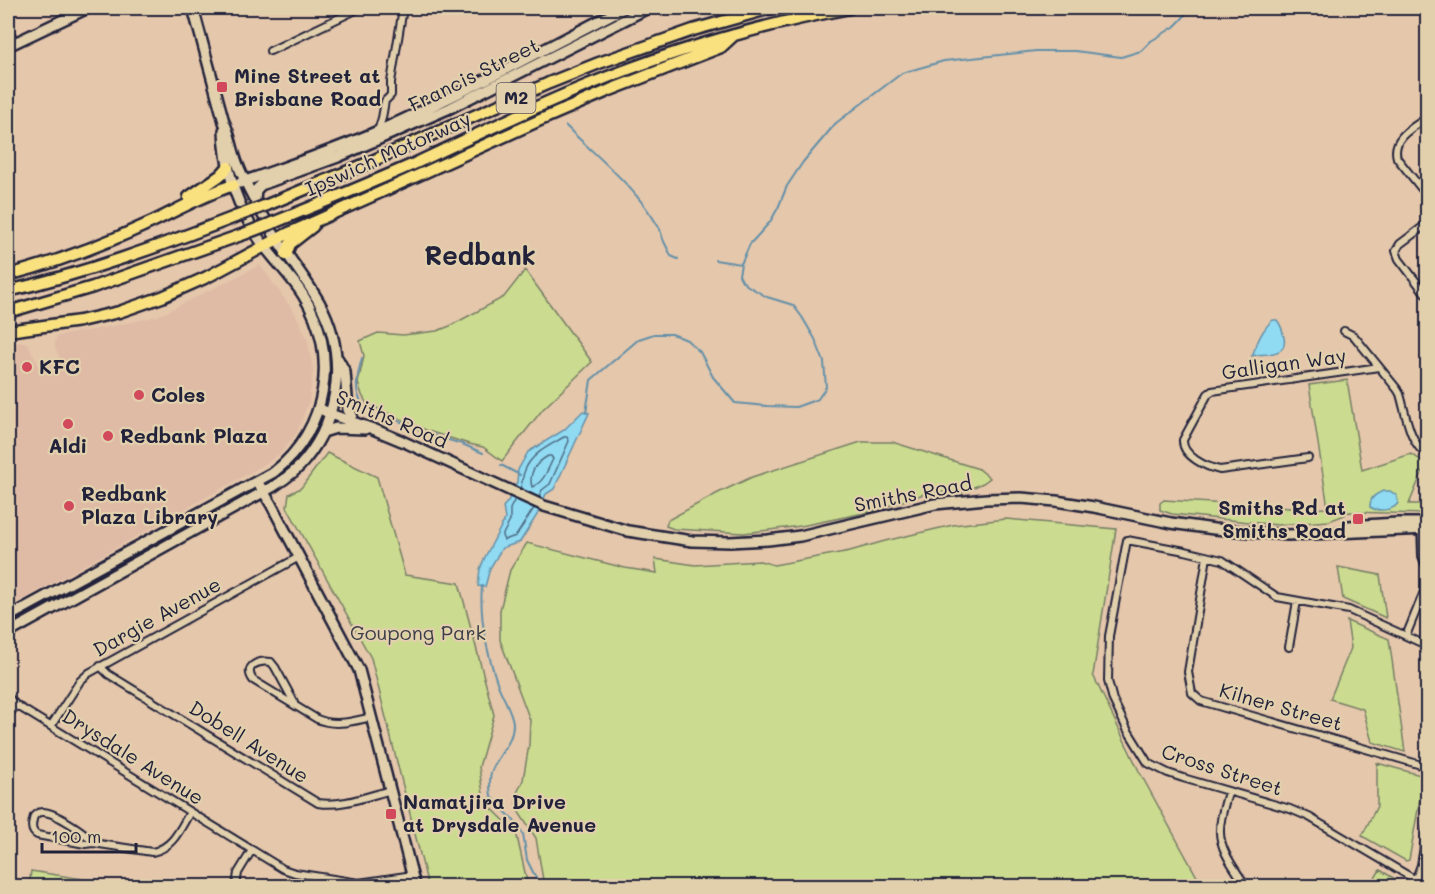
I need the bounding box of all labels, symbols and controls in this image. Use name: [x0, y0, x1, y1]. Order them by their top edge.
street label: Francis Street: [404, 31, 543, 117]
place label: Mine Street at Brisbane Road: [234, 62, 382, 111]
marker: Mine Street at Brisbane Road: [215, 80, 229, 94]
road number: M2: [496, 83, 536, 113]
street label: Ipswich Motorway: [301, 105, 475, 201]
district label: Redbank: [424, 238, 536, 272]
street label: Galligan Way: [1220, 341, 1348, 385]
place label: KFC: [39, 353, 80, 379]
marker: KFC: [20, 360, 34, 374]
place label: Coles: [151, 381, 205, 407]
street label: Smiths Road: [332, 383, 452, 453]
marker: Coles: [132, 388, 146, 402]
marker: Aldi: [61, 417, 75, 431]
place label: Redbank Plaza: [120, 422, 268, 448]
marker: Redbank Plaza: [101, 429, 115, 443]
place label: Aldi: [49, 432, 87, 458]
street label: Smiths Road: [852, 469, 974, 517]
place label: Redbank Plaza Library: [81, 480, 218, 529]
place label: Smiths Rd at Smiths Road: [1218, 494, 1346, 543]
marker: Redbank Plaza Library: [62, 499, 76, 513]
marker: Smiths Rd at Smiths Road: [1351, 512, 1365, 526]
street label: Dargie Avenue: [88, 570, 225, 662]
park label: Goupong Park: [350, 619, 486, 645]
street label: Kilner Street: [1217, 676, 1346, 736]
street label: Dobell Avenue: [185, 694, 314, 788]
street label: Drysdale Avenue: [58, 702, 209, 810]
street label: Cross Street: [1159, 737, 1286, 801]
place label: Namatjira Drive at Drysdale Avenue: [403, 788, 596, 837]
marker: Namatjira Drive at Drysdale Avenue: [384, 807, 398, 821]
scale bar: [42, 816, 136, 854]
text: 100 m: [51, 824, 101, 848]

